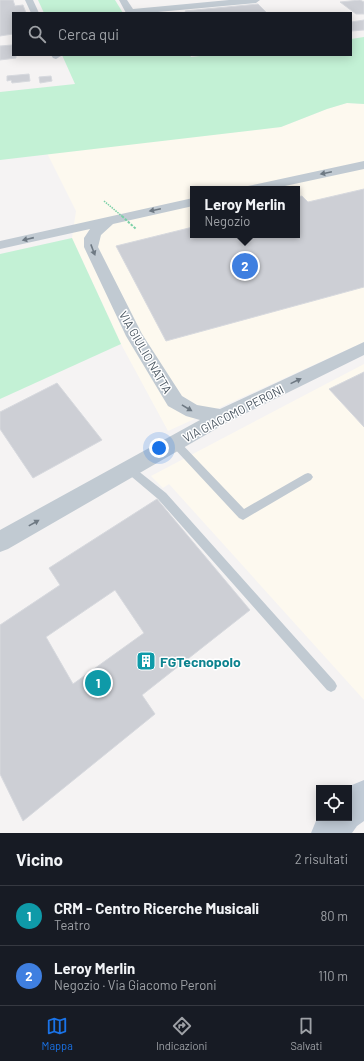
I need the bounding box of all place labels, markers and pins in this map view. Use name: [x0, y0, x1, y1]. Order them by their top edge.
pin: 2: [232, 251, 258, 281]
building icon: FGTecnopolo: [135, 650, 157, 672]
place label: FGTecnopolo: [160, 653, 241, 670]
pin: 1: [85, 668, 111, 698]

